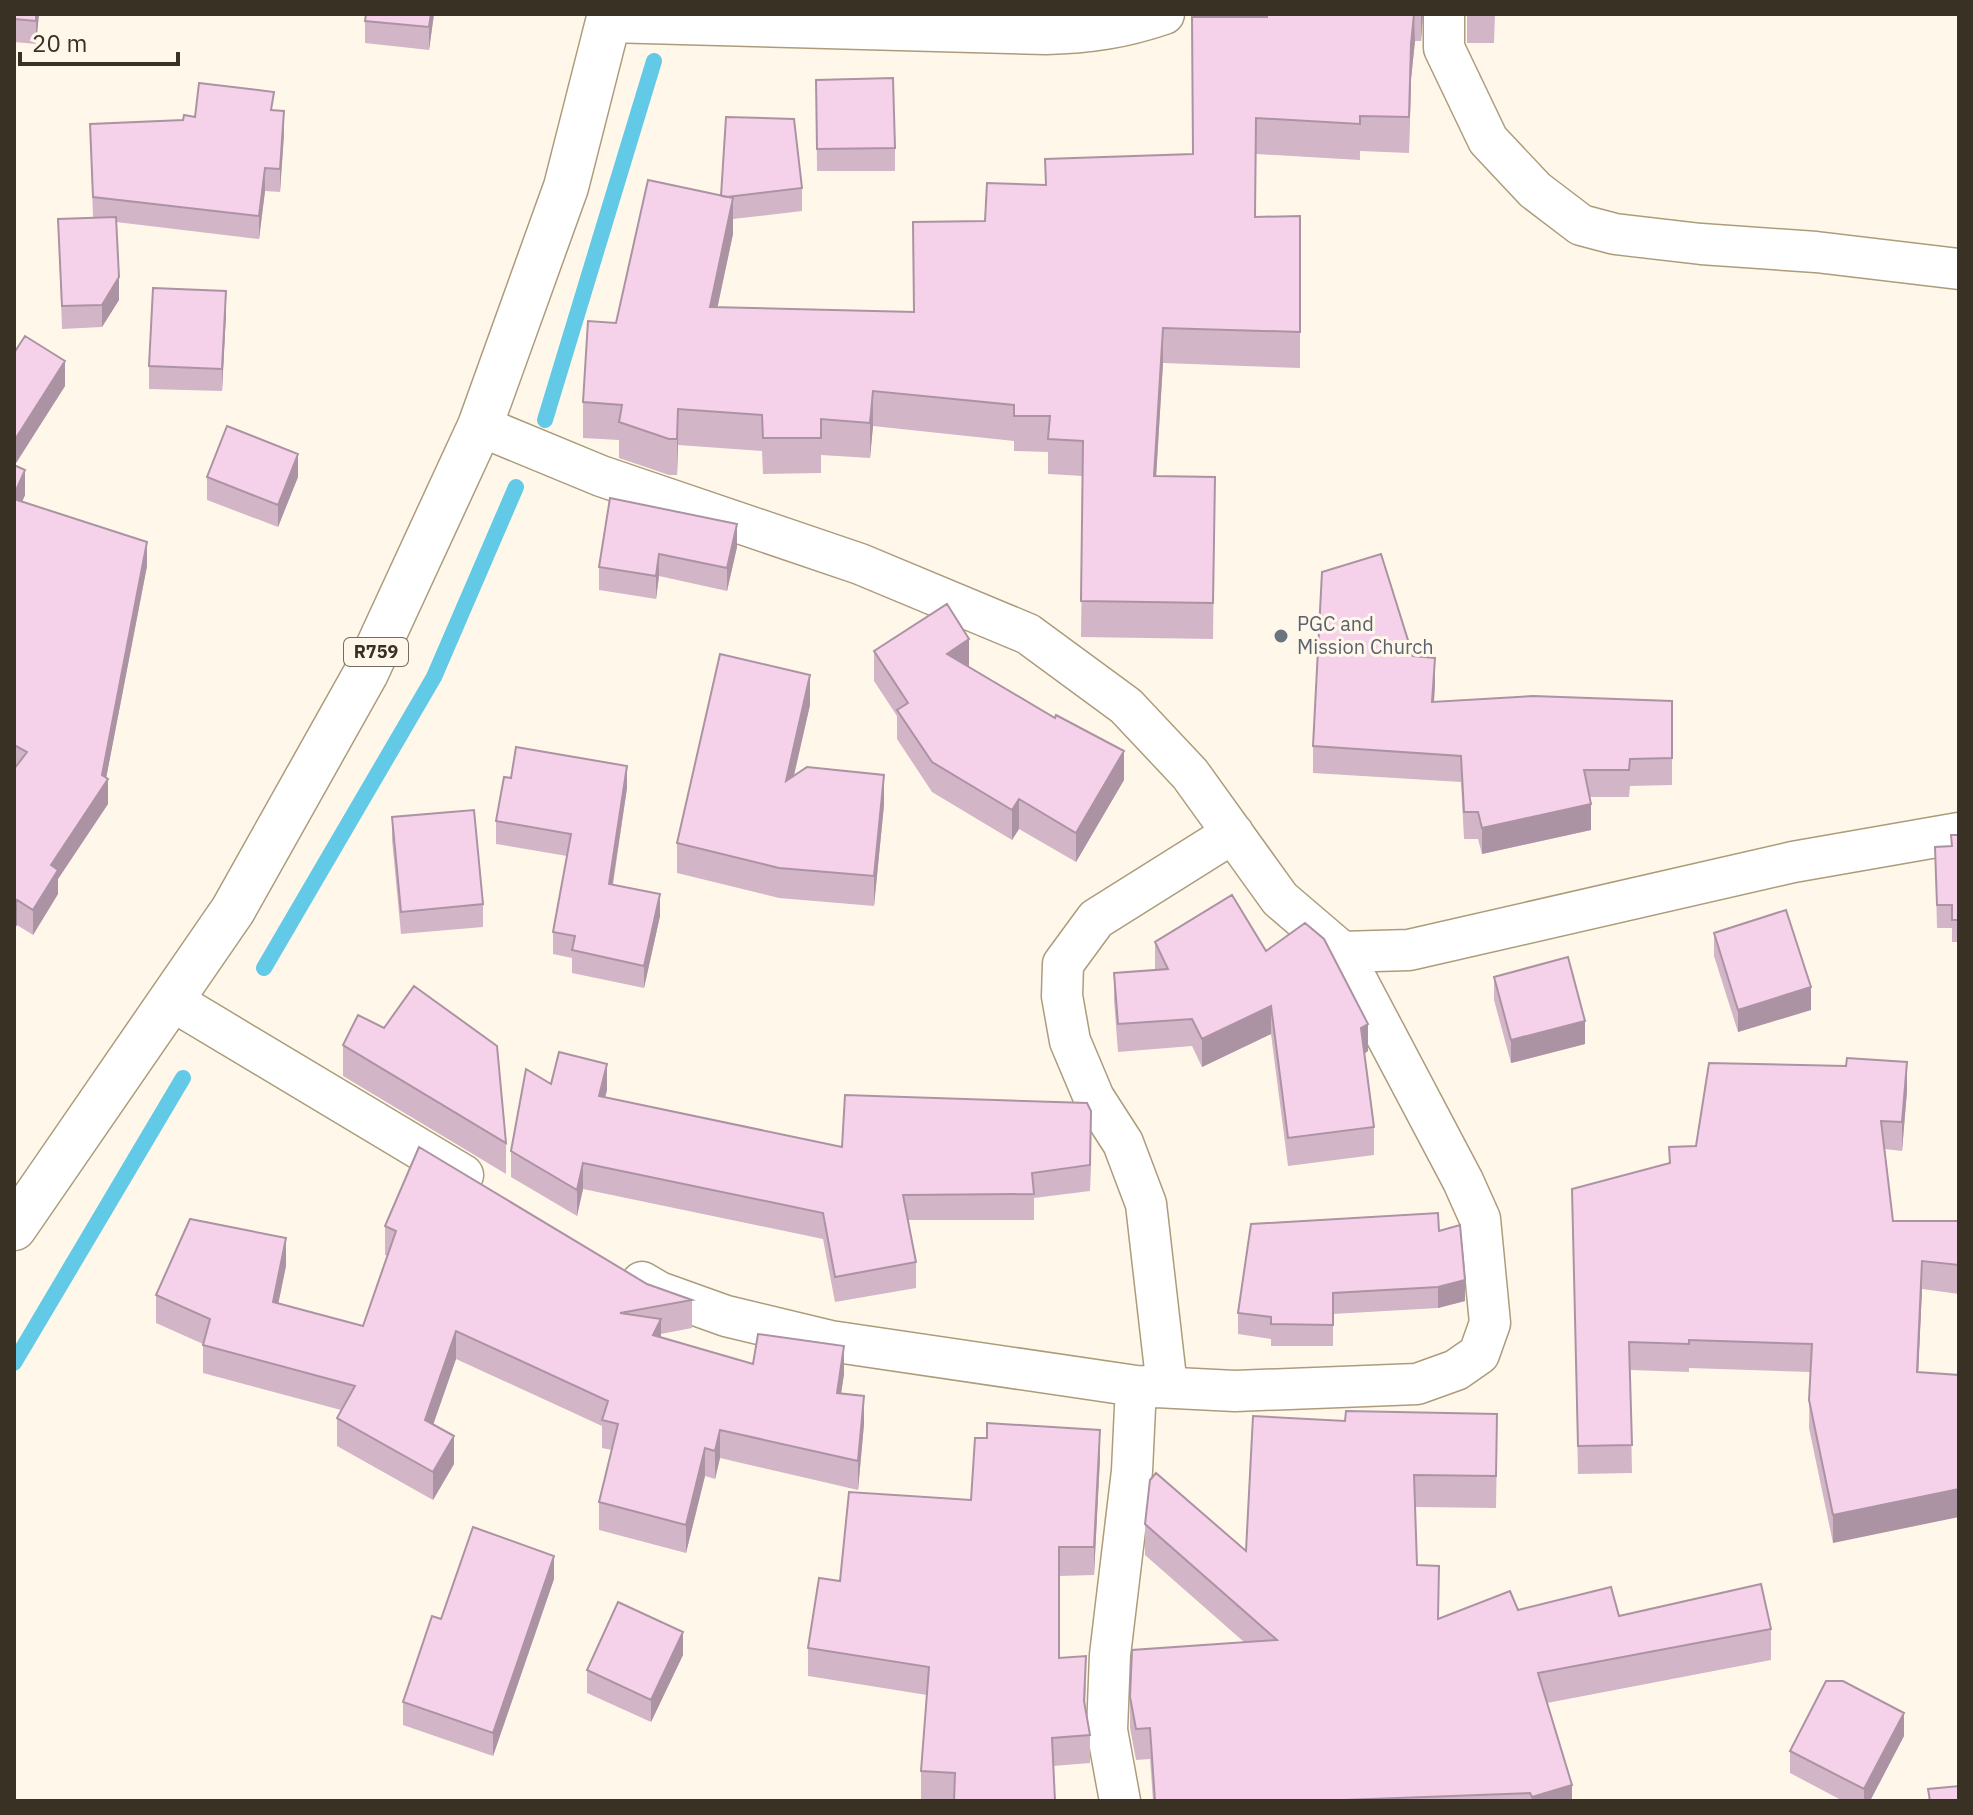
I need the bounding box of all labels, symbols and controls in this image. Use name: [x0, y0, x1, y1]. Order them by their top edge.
scale bar: [20, 16, 178, 66]
text: 20 m: [32, 27, 87, 59]
place label: PGC and Mission Church: [1297, 610, 1434, 660]
marker: PGC and Mission Church: [1272, 627, 1290, 645]
road number: R759: [344, 638, 408, 666]

